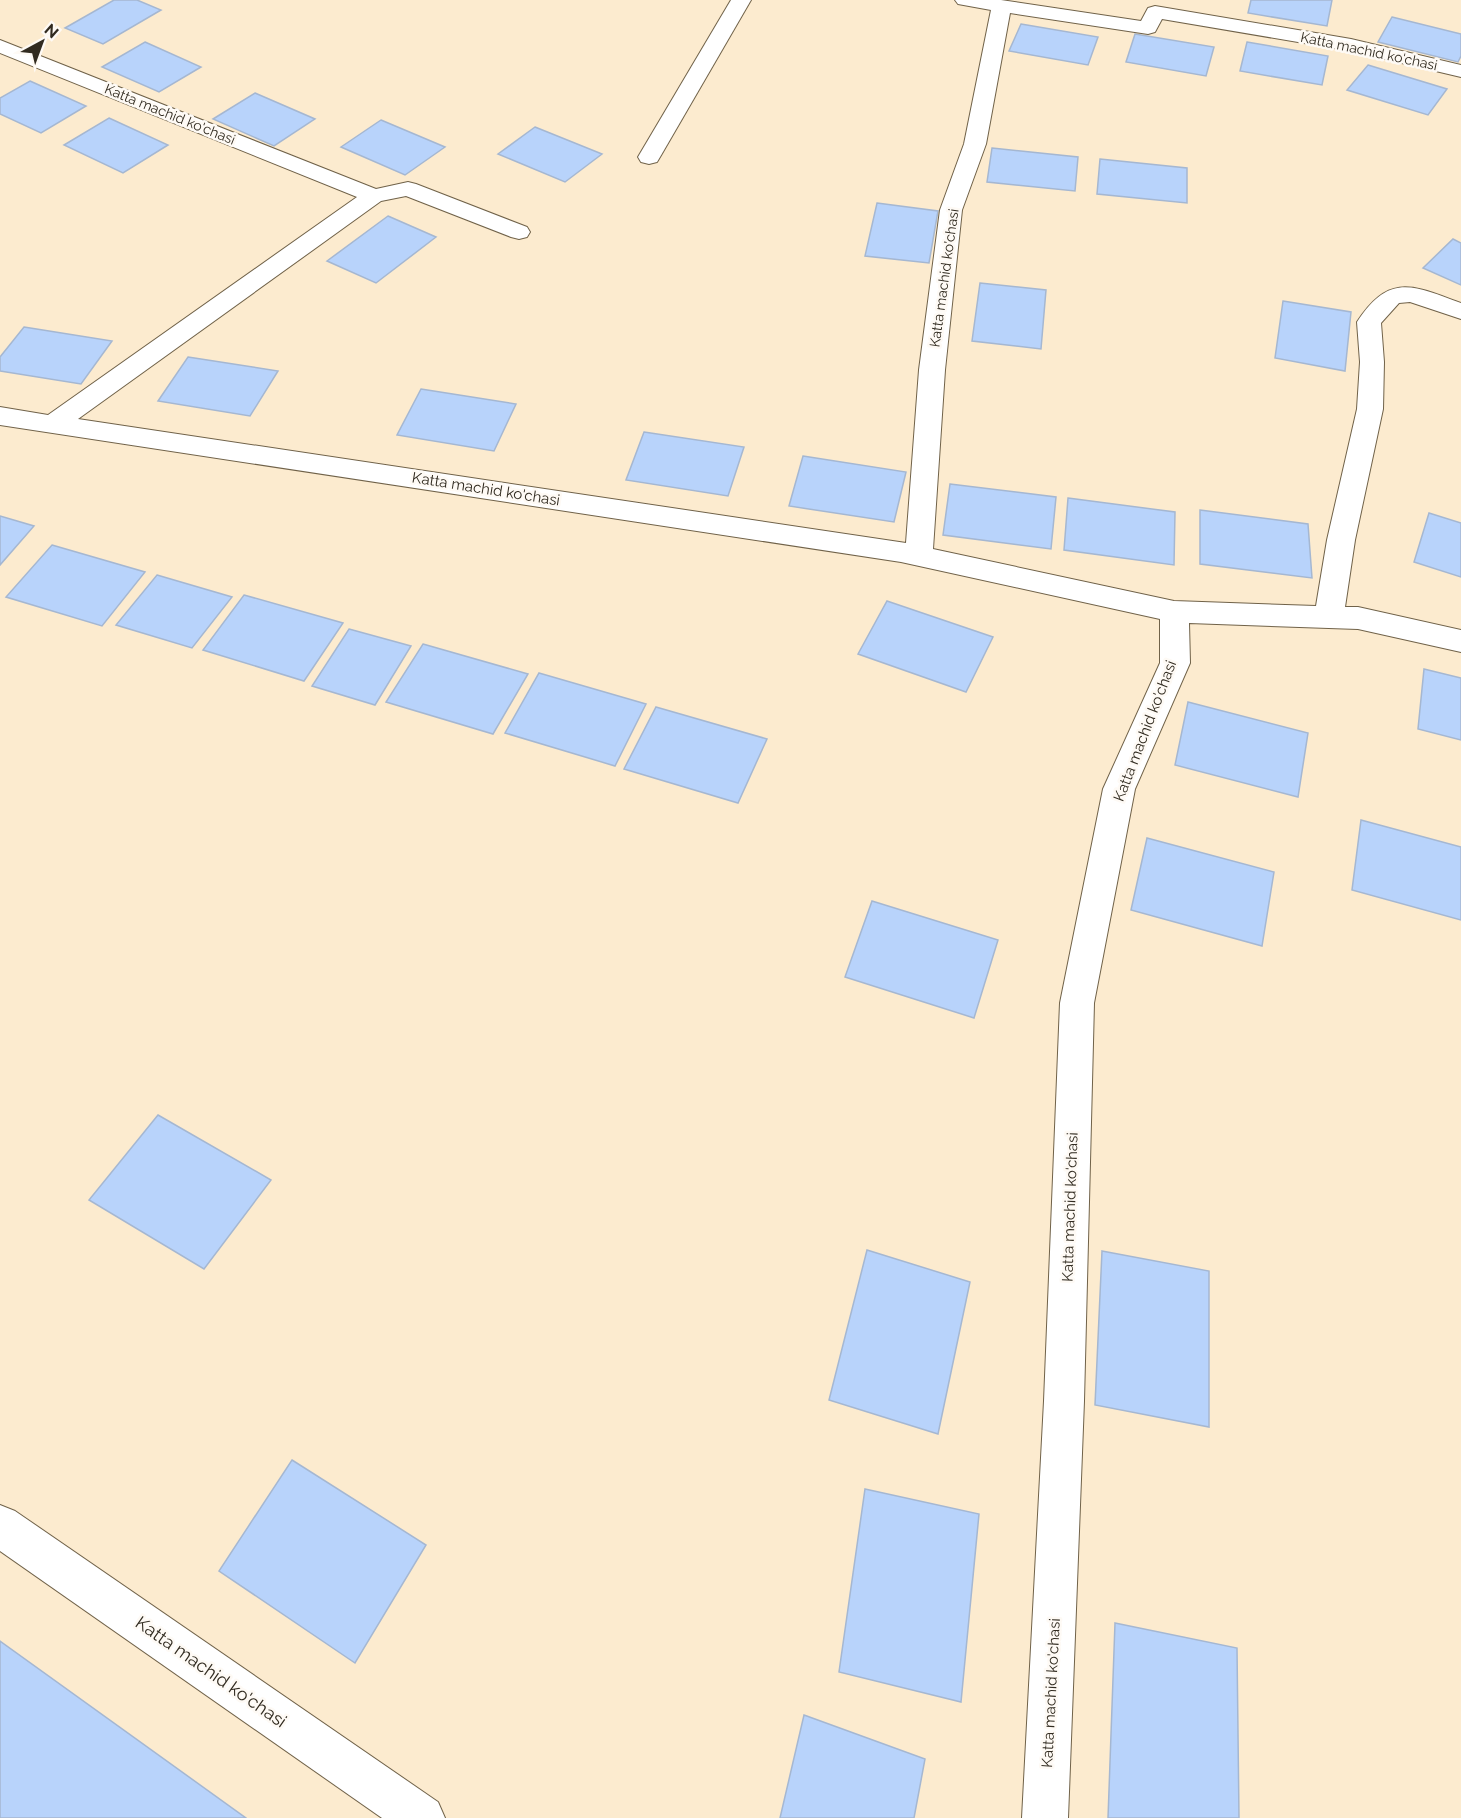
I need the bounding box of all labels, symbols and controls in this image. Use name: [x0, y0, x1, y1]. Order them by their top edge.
north arrow: [12, 12, 72, 72]
text: N: [41, 20, 62, 42]
street label: Katta machid ko'chasi: [1299, 29, 1439, 73]
street label: Katta machid ko'chasi: [102, 80, 238, 148]
street label: Katta machid ko'chasi: [926, 208, 962, 348]
street label: Katta machid ko'chasi: [411, 468, 561, 510]
street label: Katta machid ko'chasi: [1110, 658, 1180, 804]
street label: Katta machid ko'chasi: [1058, 1132, 1082, 1282]
street label: Katta machid ko'chasi: [132, 1612, 291, 1732]
street label: Katta machid ko'chasi: [1038, 1618, 1064, 1768]

